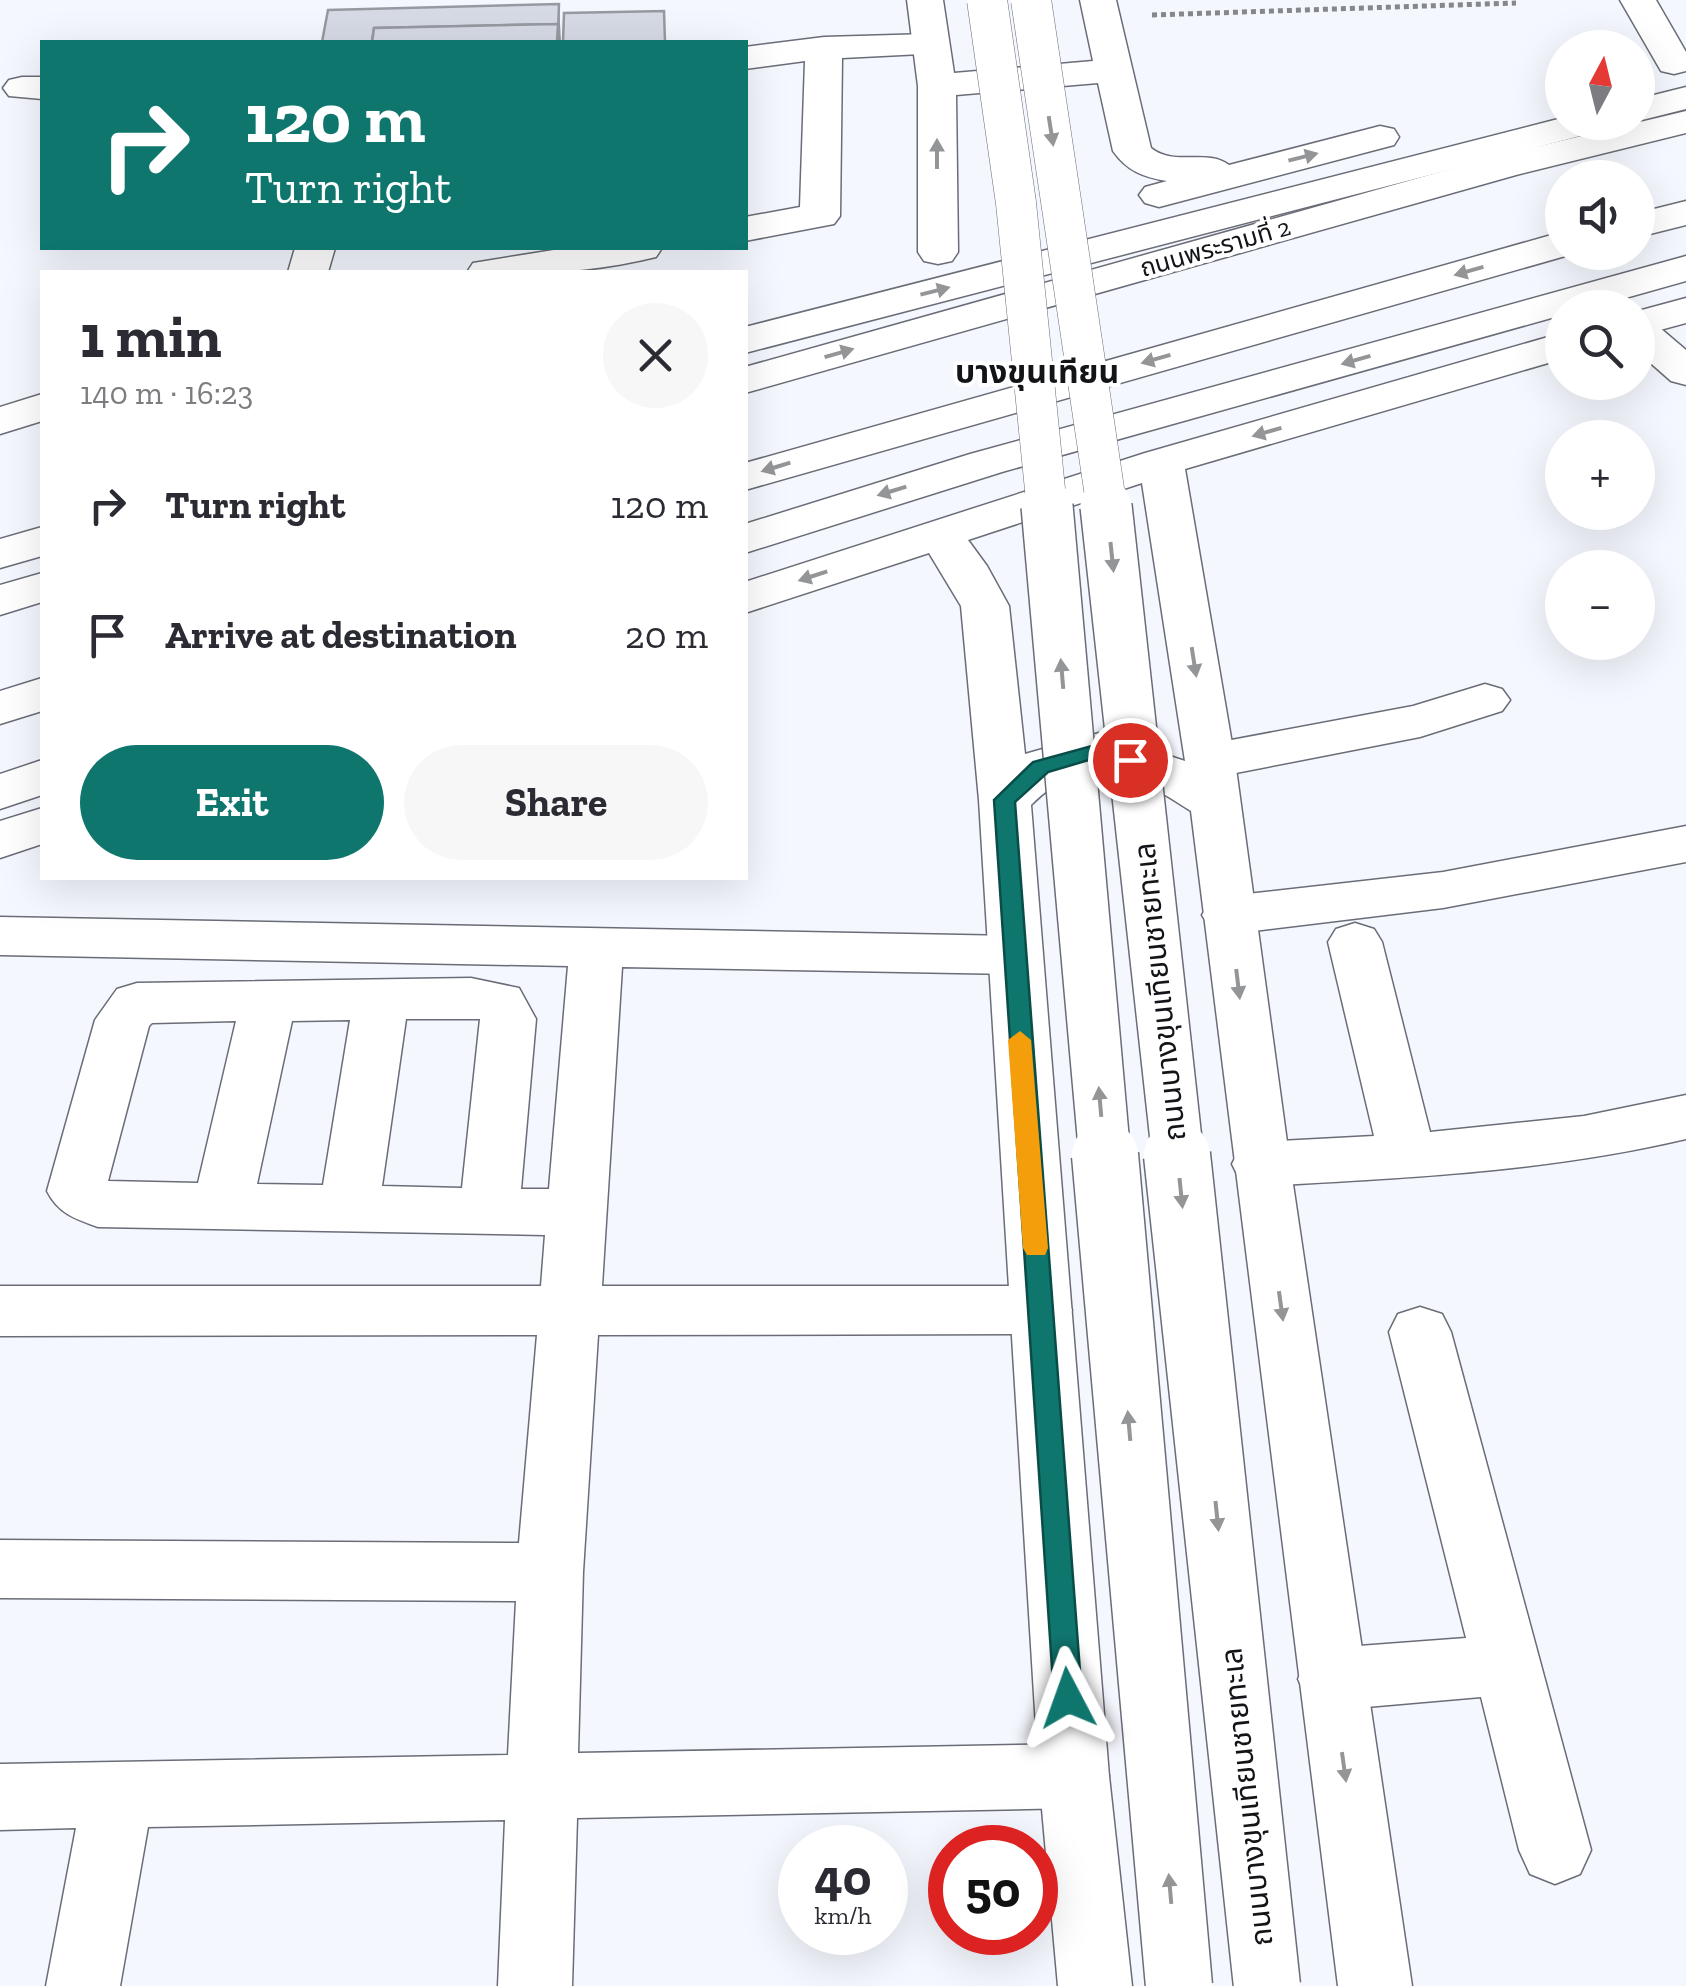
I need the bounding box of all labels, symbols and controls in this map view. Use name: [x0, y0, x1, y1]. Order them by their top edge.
north arrow: [1545, 30, 1655, 140]
map controls: [1545, 30, 1655, 660]
text: 120 m: [245, 76, 426, 160]
icon: right: [80, 80, 210, 210]
one-way arrow: [1044, 116, 1060, 147]
one-way arrow: [929, 138, 945, 170]
one-way arrow: [1288, 148, 1319, 164]
button: sound: [1545, 160, 1655, 270]
text: Turn right: [245, 161, 451, 215]
street label: ถนนพระรามที่ 2: [1136, 209, 1294, 283]
one-way arrow: [1453, 263, 1484, 279]
one-way arrow: [920, 283, 951, 298]
button: search: [1545, 290, 1655, 400]
text: 1 min: [80, 300, 222, 372]
button: close: [603, 303, 708, 408]
one-way arrow: [824, 345, 855, 361]
one-way arrow: [1140, 352, 1171, 367]
district label: บางขุนเทียน: [955, 353, 1119, 391]
one-way arrow: [1340, 353, 1371, 368]
text: 140 m · 16:23: [80, 374, 253, 412]
button: +: [1545, 420, 1655, 530]
one-way arrow: [1251, 424, 1282, 440]
one-way arrow: [760, 460, 791, 475]
icon: right: [80, 478, 135, 533]
text: Turn right: [165, 482, 345, 528]
text: 120 m: [610, 482, 708, 528]
one-way arrow: [877, 484, 907, 499]
one-way arrow: [1105, 541, 1121, 573]
button: −: [1545, 550, 1655, 660]
one-way arrow: [798, 570, 828, 585]
icon: arrive: [80, 608, 135, 663]
text: Arrive at destination: [165, 612, 516, 658]
text: 20 m: [625, 612, 708, 658]
one-way arrow: [1187, 647, 1202, 678]
one-way arrow: [1053, 657, 1069, 689]
pin: [1088, 718, 1173, 803]
icon: arrive: [1103, 733, 1158, 788]
button: Exit: [80, 745, 384, 860]
button: Share: [404, 745, 708, 860]
street label: ถนนบางขุนเทียนชายทะเล: [1126, 841, 1194, 1143]
one-way arrow: [1230, 969, 1246, 1000]
one-way arrow: [1092, 1086, 1108, 1117]
one-way arrow: [1173, 1177, 1189, 1209]
one-way arrow: [1273, 1291, 1289, 1323]
one-way arrow: [1120, 1409, 1136, 1441]
one-way arrow: [1209, 1501, 1225, 1532]
position arrow: [1016, 1646, 1120, 1750]
street label: ถนนบางขุนเทียนชายทะเล: [1213, 1646, 1281, 1948]
one-way arrow: [1337, 1752, 1353, 1783]
speed limit sign: 50: [928, 1825, 1058, 1955]
text: 40: [814, 1848, 872, 1908]
one-way arrow: [1162, 1872, 1178, 1904]
text: km/h: [814, 1900, 872, 1930]

